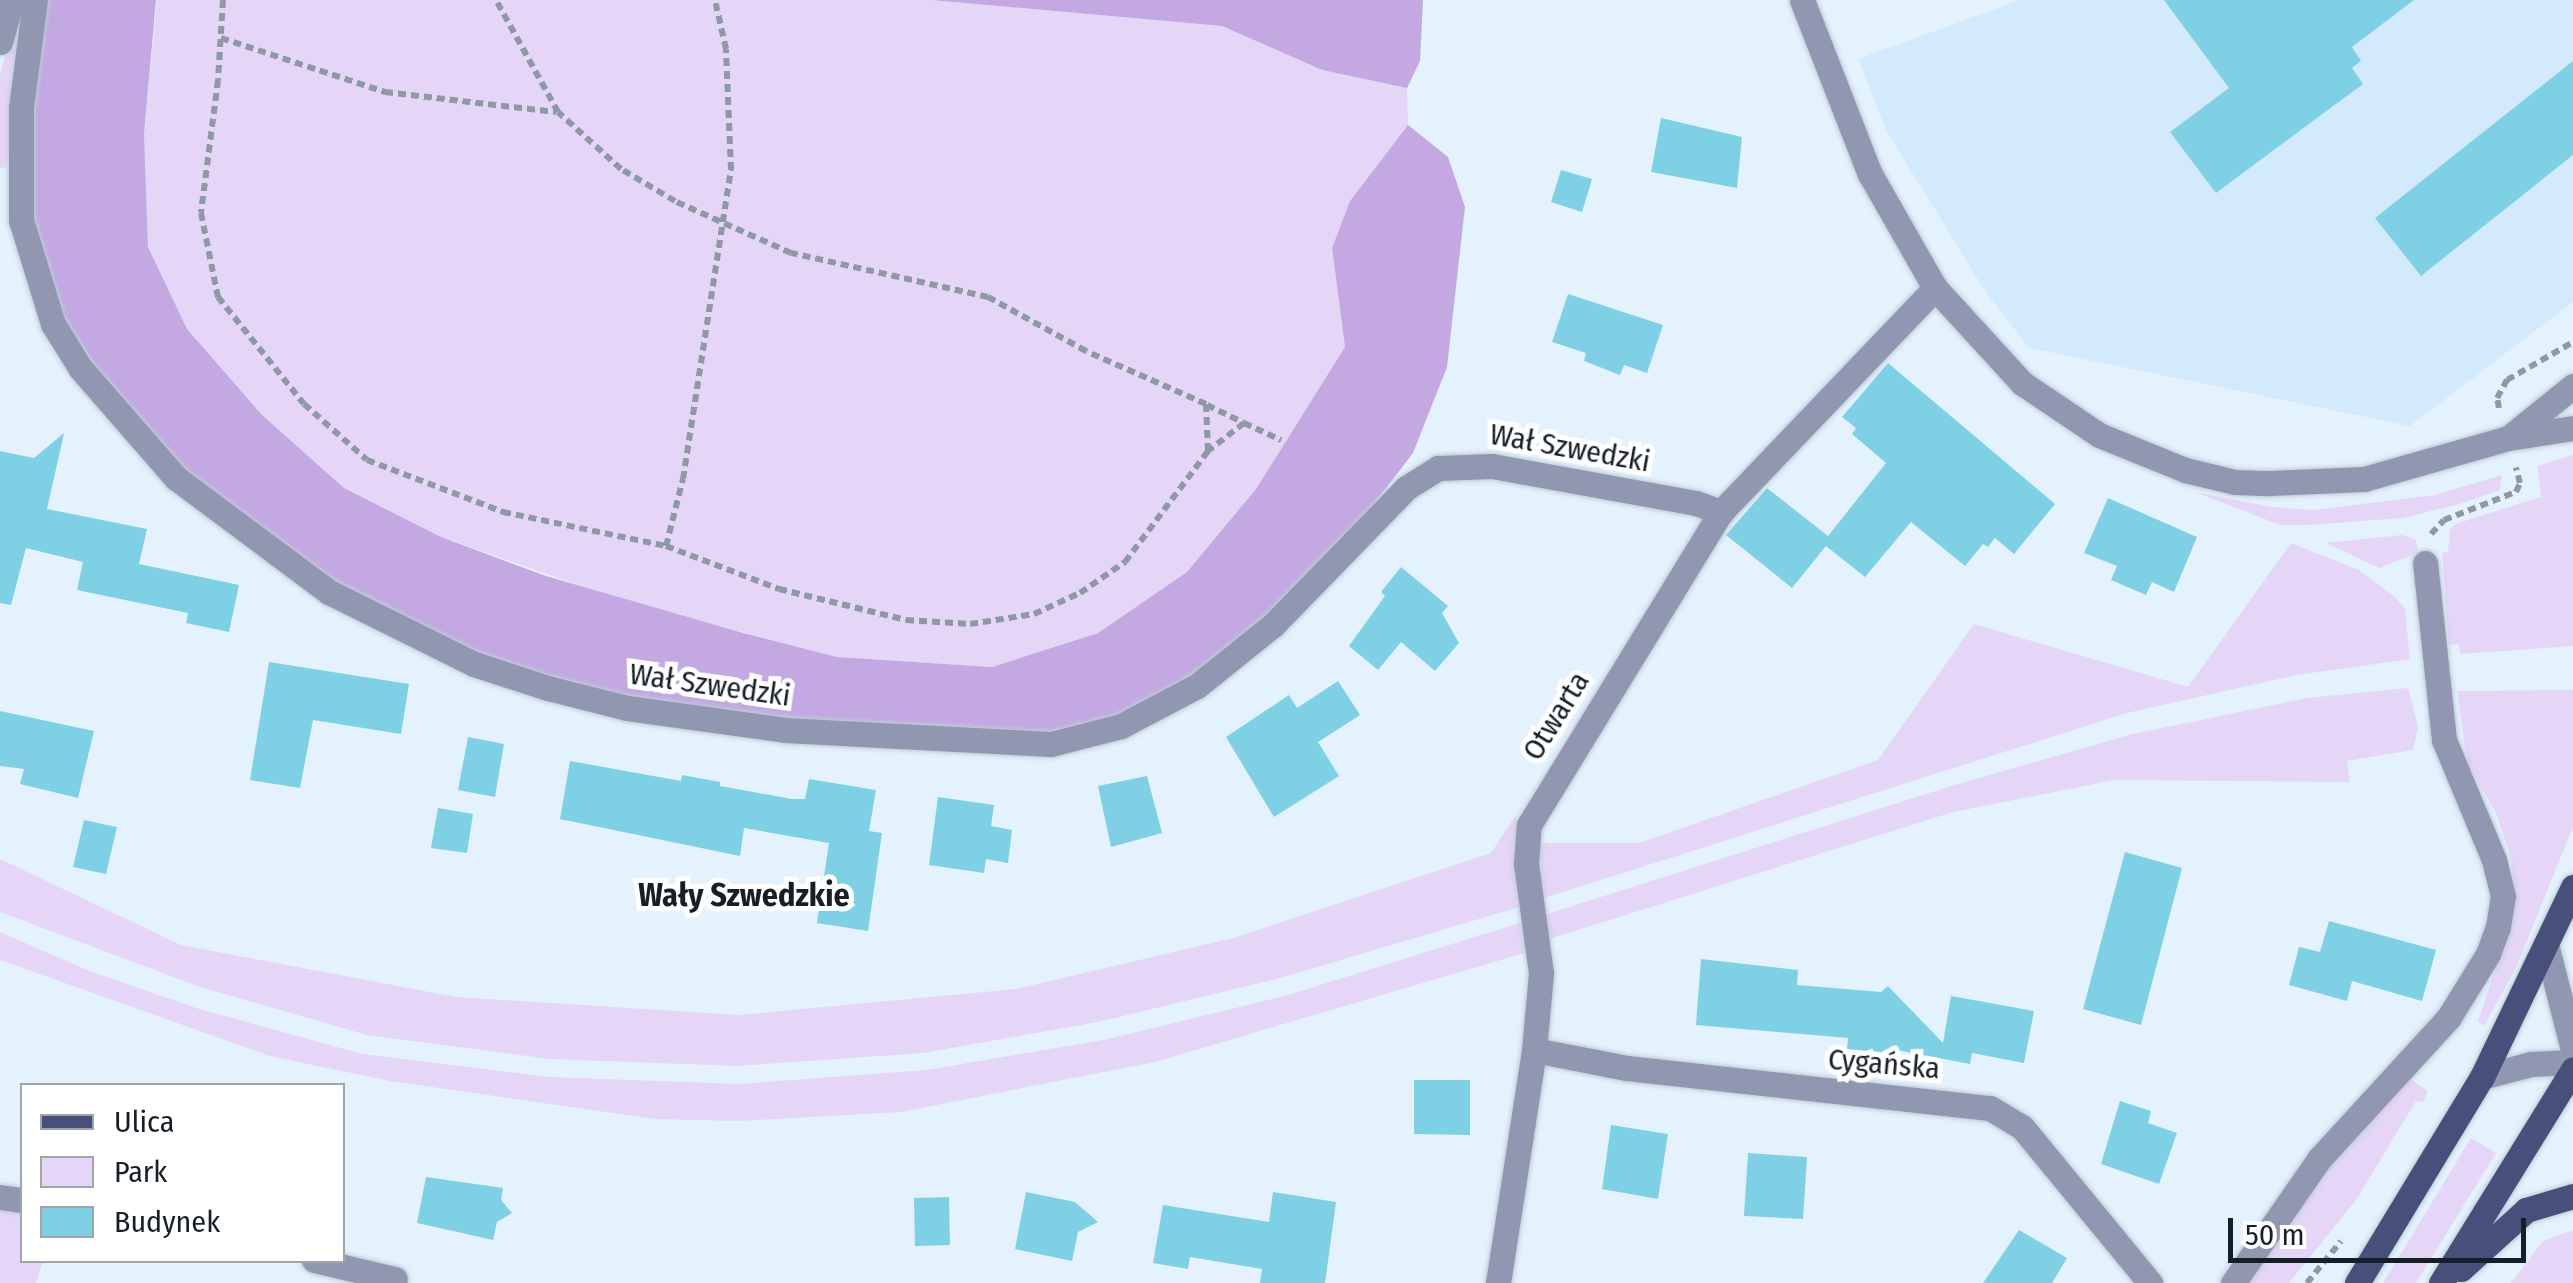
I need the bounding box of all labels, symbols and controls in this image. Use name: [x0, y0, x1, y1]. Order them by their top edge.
street label: Wał Szwedzki: [1487, 416, 1653, 480]
street label: Wał Szwedzki: [627, 656, 793, 714]
street label: Otwarta: [1515, 665, 1597, 767]
district label: Wały Szwedzkie: [638, 876, 850, 914]
street label: Cygańska: [1827, 1041, 1941, 1087]
legend: [20, 1083, 345, 1263]
text: Ulica: [114, 1104, 174, 1140]
text: Park: [114, 1154, 167, 1190]
scale bar: [2233, 1198, 2530, 1260]
text: Budynek: [114, 1204, 220, 1240]
text: 50 m: [2245, 1217, 2305, 1253]

